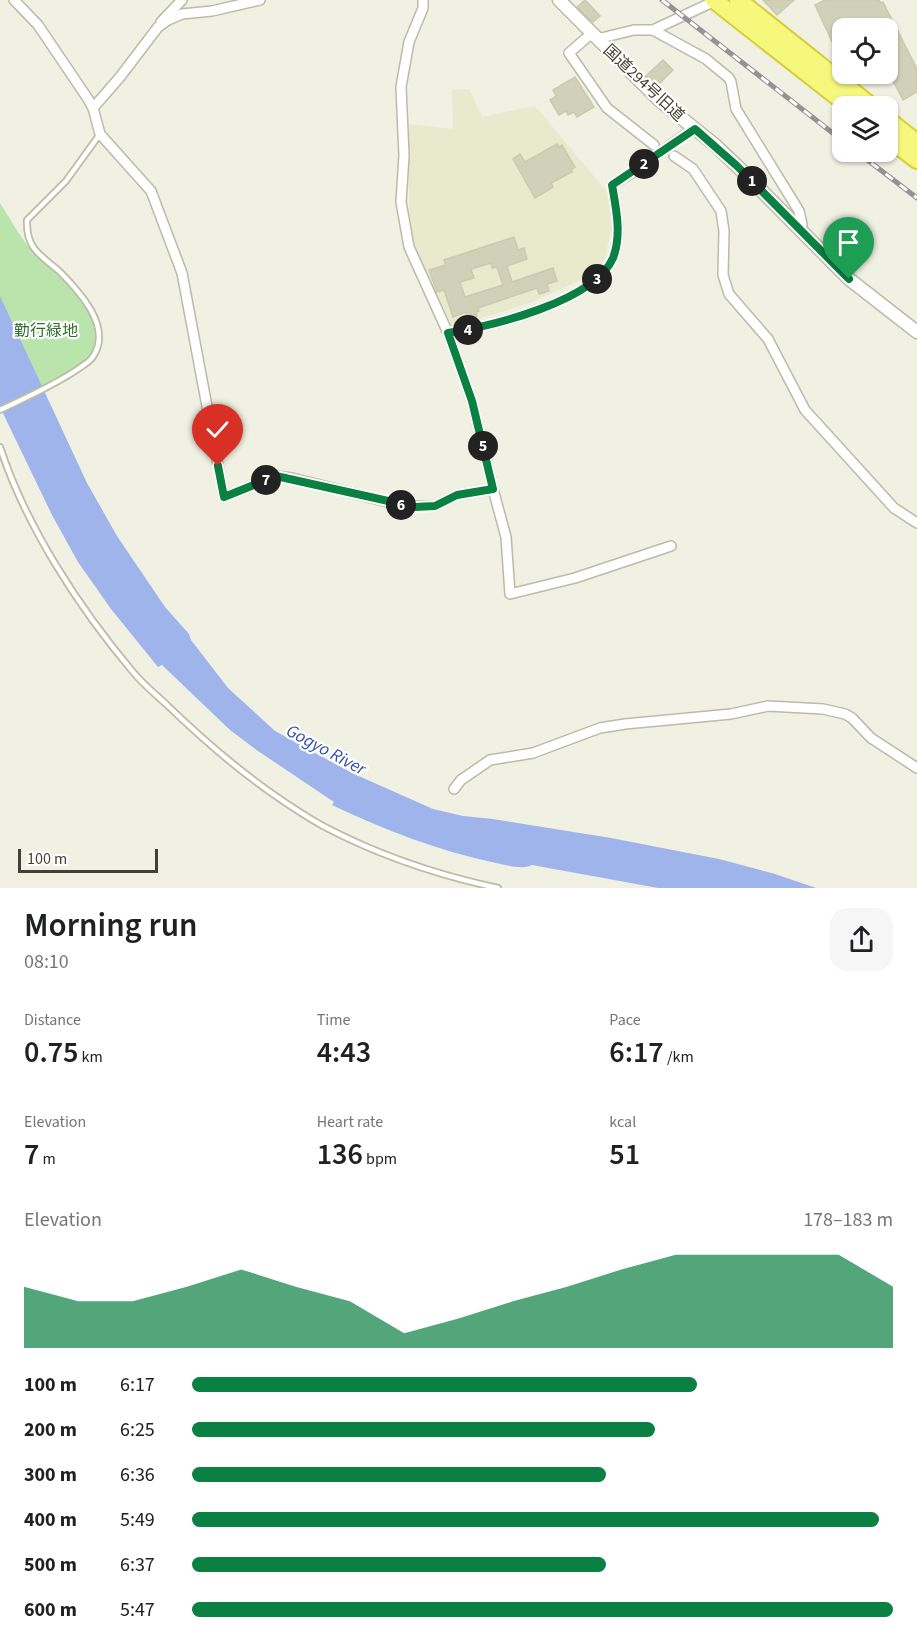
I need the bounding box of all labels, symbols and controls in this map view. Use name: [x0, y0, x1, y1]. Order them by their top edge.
map controls: [832, 18, 898, 162]
button: locate: [832, 18, 898, 84]
street label: 国道294号旧道: [599, 40, 689, 126]
button: layers: [832, 96, 898, 162]
pin: 2: [629, 149, 659, 179]
text: 2: [640, 153, 648, 175]
pin: 1: [737, 166, 767, 196]
text: 1: [748, 170, 756, 192]
pin: [823, 217, 874, 279]
icon: arrive: [832, 226, 865, 259]
pin: 3: [582, 264, 612, 294]
text: 3: [593, 268, 601, 290]
pin: 4: [453, 315, 483, 345]
text: 4: [464, 319, 472, 341]
park label: 勤行緑地: [14, 320, 78, 342]
pin: [192, 404, 243, 466]
icon: check: [201, 413, 234, 446]
pin: 5: [468, 431, 498, 461]
text: 5: [479, 435, 487, 457]
pin: 7: [251, 465, 281, 495]
text: 7: [262, 469, 270, 491]
pin: 6: [386, 490, 416, 520]
text: 6: [397, 494, 405, 516]
water label: Gogyo River: [282, 718, 371, 782]
scale bar: [18, 846, 158, 874]
text: 100 m: [27, 848, 67, 870]
text: Morning run: [24, 902, 198, 949]
button: share: [830, 908, 893, 971]
text: 08:10: [24, 948, 69, 976]
text: Distance: [24, 1009, 81, 1031]
text: Time: [317, 1009, 350, 1031]
text: Pace: [609, 1009, 641, 1031]
text: 0.75: [24, 1031, 78, 1074]
text: 4:43: [317, 1031, 371, 1074]
text: 6:17: [609, 1031, 664, 1074]
text: km: [78, 1046, 103, 1068]
text: /km: [664, 1046, 694, 1068]
text: Elevation: [24, 1111, 86, 1133]
text: Heart rate: [317, 1111, 383, 1133]
text: kcal: [609, 1111, 636, 1133]
text: 7: [24, 1133, 39, 1176]
text: 136: [317, 1133, 363, 1176]
text: 51: [609, 1133, 640, 1176]
text: m: [39, 1148, 56, 1170]
text: bpm: [363, 1148, 397, 1170]
text: Elevation: [24, 1206, 102, 1234]
text: 178–183 m: [803, 1206, 893, 1234]
text: 100 m: [24, 1371, 77, 1399]
text: 6:17: [120, 1371, 155, 1399]
text: 200 m: [24, 1416, 77, 1444]
text: 6:25: [120, 1416, 155, 1444]
text: 300 m: [24, 1461, 77, 1489]
text: 6:36: [120, 1461, 155, 1489]
text: 400 m: [24, 1506, 77, 1534]
text: 5:49: [120, 1506, 155, 1534]
text: 500 m: [24, 1551, 77, 1579]
text: 6:37: [120, 1551, 155, 1579]
text: 600 m: [24, 1596, 77, 1624]
text: 5:47: [120, 1596, 155, 1624]

